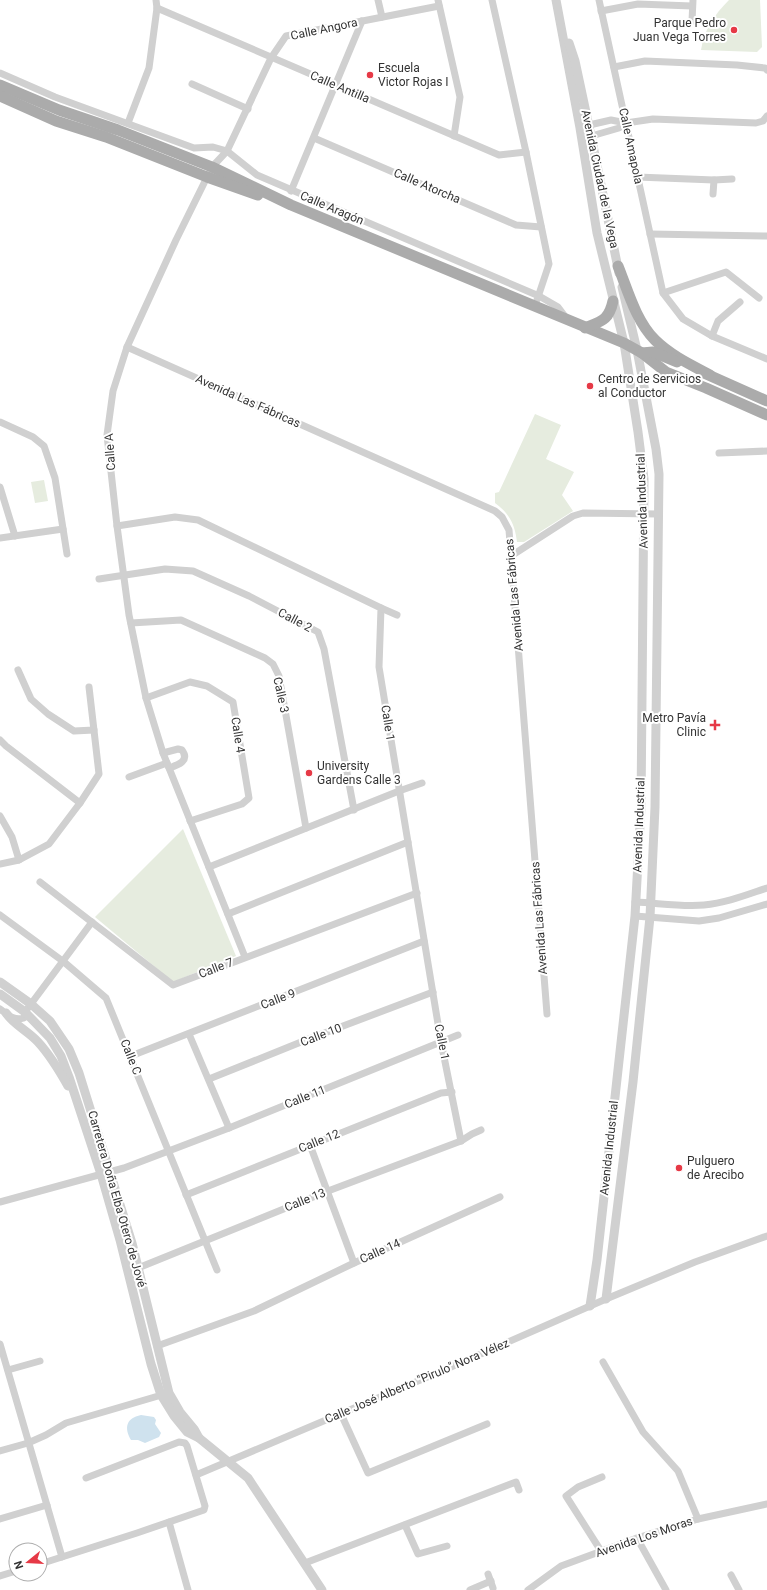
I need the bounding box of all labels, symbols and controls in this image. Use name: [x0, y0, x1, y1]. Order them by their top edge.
street label: Calle Angora: [289, 15, 359, 43]
place label: Parque Pedro Juan Vega Torres: [633, 16, 726, 44]
marker: Parque Pedro Juan Vega Torres: [729, 25, 739, 35]
place label: Escuela Victor Rojas I: [378, 61, 449, 89]
street label: Calle Antilla: [308, 68, 372, 106]
marker: Escuela Victor Rojas I: [365, 70, 375, 80]
street label: Calle Amapola: [616, 107, 646, 185]
street label: Avenida Ciudad de la Vega: [578, 108, 622, 250]
street label: Calle Atorcha: [391, 166, 463, 206]
street label: Calle Aragón: [298, 188, 366, 228]
street label: Avenida Las Fábricas: [193, 372, 303, 430]
place label: Centro de Servicios al Conductor: [598, 372, 701, 400]
marker: Centro de Servicios al Conductor: [585, 381, 595, 391]
street label: Calle A: [102, 433, 118, 471]
street label: Avenida Industrial: [633, 453, 651, 549]
street label: Avenida Las Fábricas: [502, 538, 526, 652]
street label: Calle 2: [276, 605, 315, 635]
street label: Calle 3: [270, 676, 292, 714]
street label: Calle 1: [378, 704, 398, 742]
place label: Metro Pavía Clinic: [642, 711, 706, 739]
street label: Calle 4: [228, 716, 248, 754]
marker: Metro Pavía Clinic: [709, 719, 721, 731]
place label: University Gardens Calle 3: [317, 759, 401, 787]
marker: University Gardens Calle 3: [304, 768, 314, 778]
street label: Avenida Industrial: [630, 777, 648, 873]
street label: Avenida Las Fábricas: [528, 861, 550, 975]
street label: Calle 7: [197, 955, 236, 981]
street label: Calle 9: [259, 986, 297, 1012]
street label: Calle 10: [298, 1021, 344, 1049]
street label: Calle 1: [432, 1023, 452, 1061]
street label: Calle C: [118, 1037, 145, 1077]
street label: Calle 11: [282, 1082, 328, 1112]
street label: Avenida Industrial: [597, 1100, 621, 1196]
street label: Carretera Doña Elba Otero de Jové: [85, 1109, 149, 1289]
street label: Calle 12: [296, 1126, 342, 1156]
place label: Pulguero de Arecibo: [687, 1154, 744, 1182]
marker: Pulguero de Arecibo: [674, 1163, 684, 1173]
street label: Calle 13: [282, 1185, 328, 1215]
street label: Calle 14: [358, 1236, 403, 1266]
street label: Calle José Alberto "Pirulo" Nora Vélez: [323, 1336, 511, 1426]
street label: Avenida Los Moras: [594, 1514, 694, 1560]
north arrow: [8, 1542, 48, 1582]
text: N: [12, 1559, 26, 1571]

